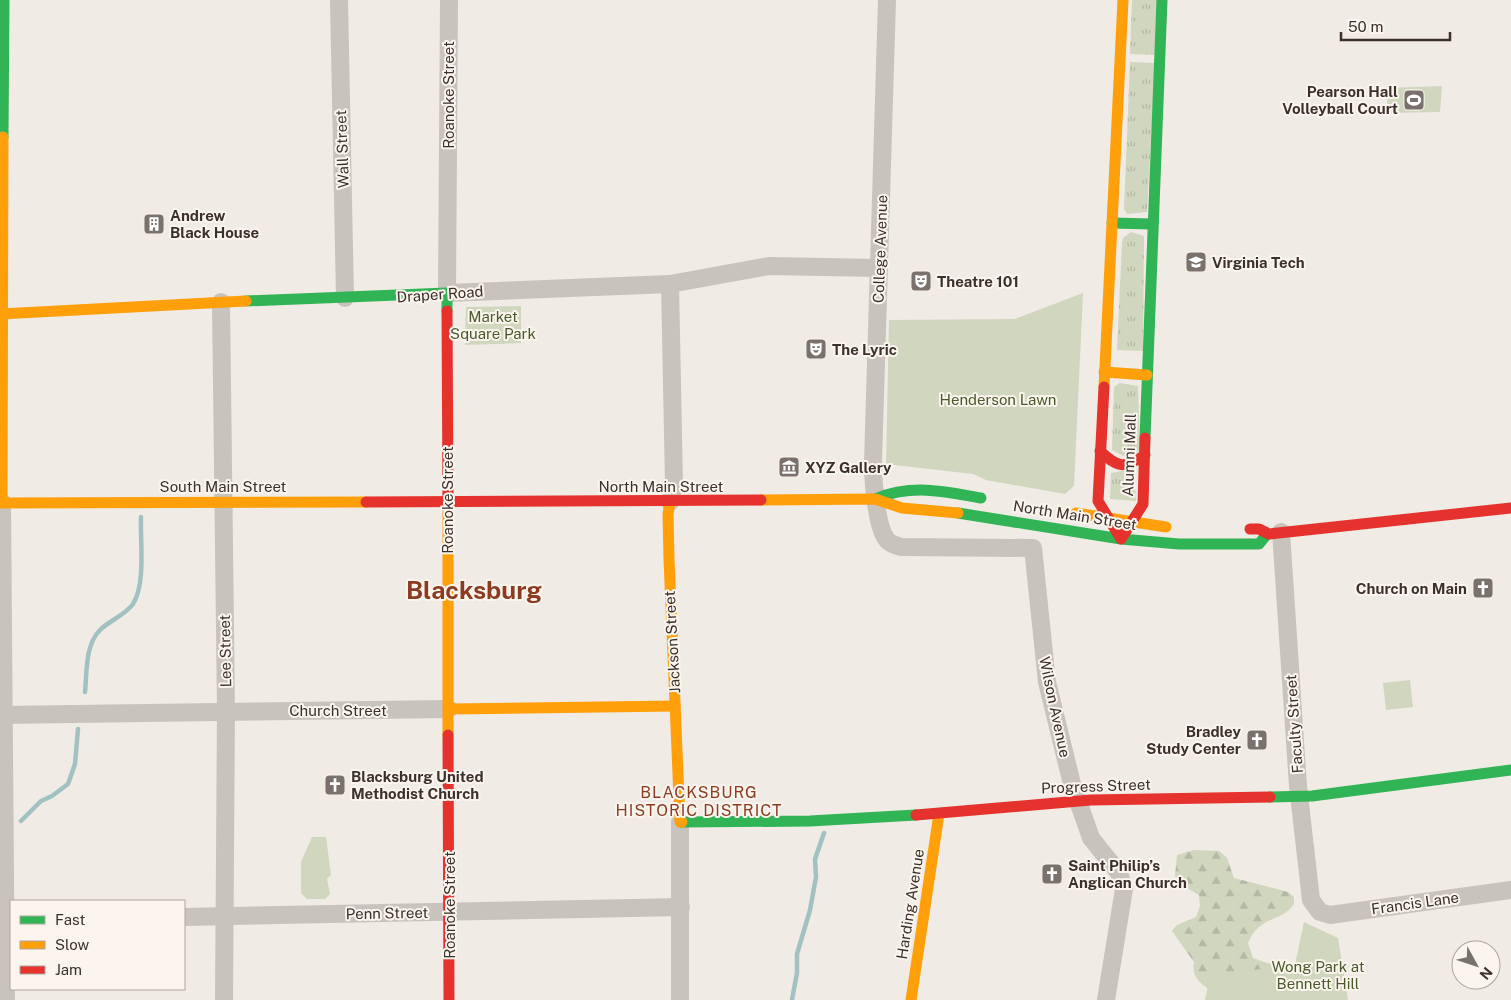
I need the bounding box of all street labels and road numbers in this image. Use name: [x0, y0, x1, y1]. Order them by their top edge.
street label: Roanoke Street: [440, 41, 457, 149]
street label: Wall Street: [332, 109, 352, 188]
street label: College Avenue: [870, 195, 890, 303]
street label: Draper Road: [396, 282, 484, 306]
street label: Alumni Mall: [1119, 413, 1139, 497]
street label: Roanoke Street: [439, 446, 456, 554]
street label: South Main Street: [160, 478, 287, 495]
street label: North Main Street: [599, 478, 724, 495]
street label: North Main Street: [1012, 497, 1138, 533]
street label: Jackson Street: [661, 590, 683, 694]
street label: Lee Street: [216, 614, 234, 688]
street label: Wilson Avenue: [1036, 655, 1074, 759]
street label: Faculty Street: [1282, 674, 1306, 774]
street label: Church Street: [289, 702, 387, 719]
street label: Progress Street: [1041, 776, 1151, 796]
street label: Harding Avenue: [893, 848, 927, 960]
street label: Roanoke Street: [441, 851, 458, 959]
street label: Francis Lane: [1370, 888, 1460, 918]
street label: Penn Street: [346, 904, 429, 922]

